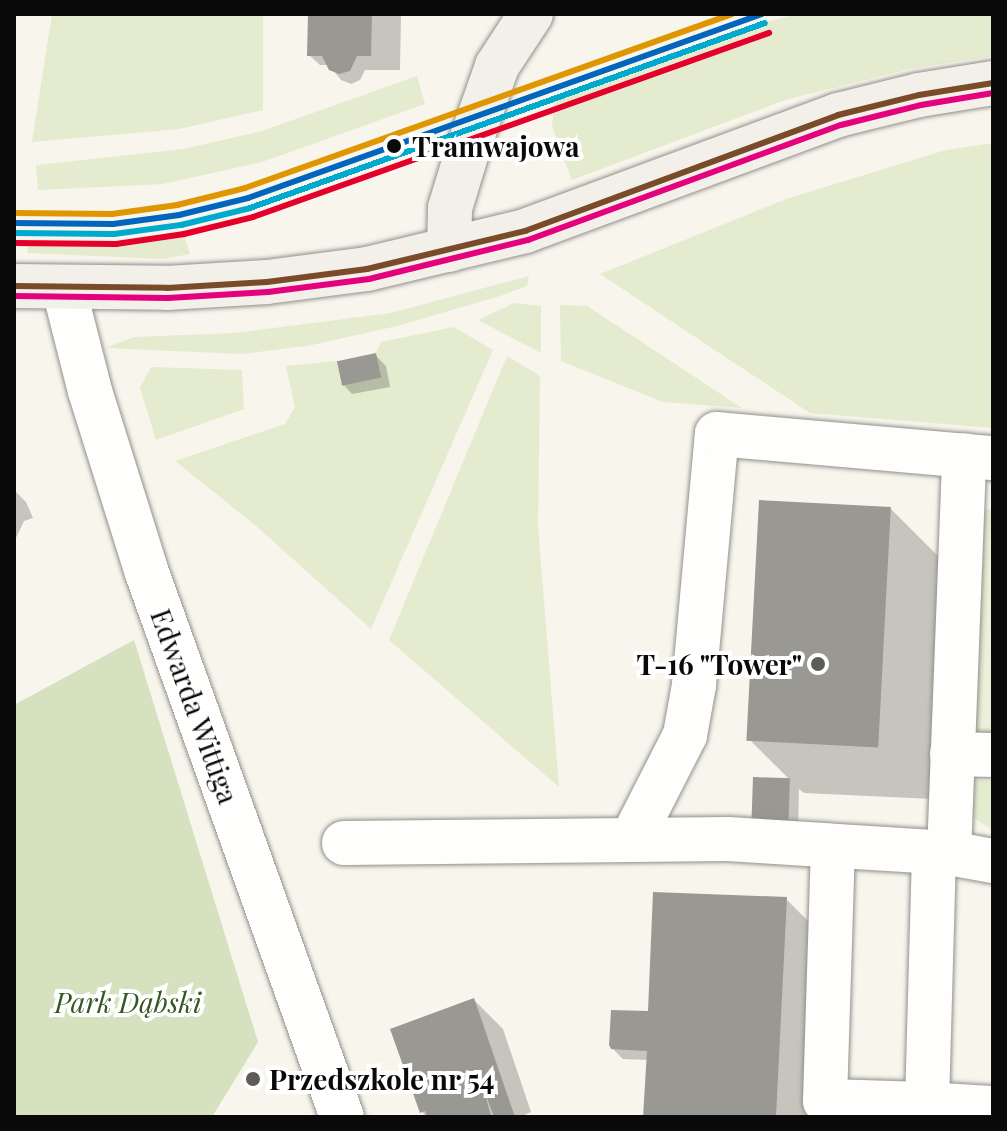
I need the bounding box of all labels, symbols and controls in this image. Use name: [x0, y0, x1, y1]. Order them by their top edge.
place label: Tramwajowa: [412, 129, 580, 163]
marker: Tramwajowa: [383, 135, 405, 157]
street label: Edwarda Wittiga: [144, 603, 246, 809]
place label: T-16 "Tower": [636, 647, 802, 681]
marker: T-16 "Tower": [809, 655, 827, 673]
park label: Park Dąbski: [55, 985, 201, 1019]
place label: Przedszkole nr 54: [269, 1062, 495, 1096]
marker: Przedszkole nr 54: [244, 1070, 262, 1088]

